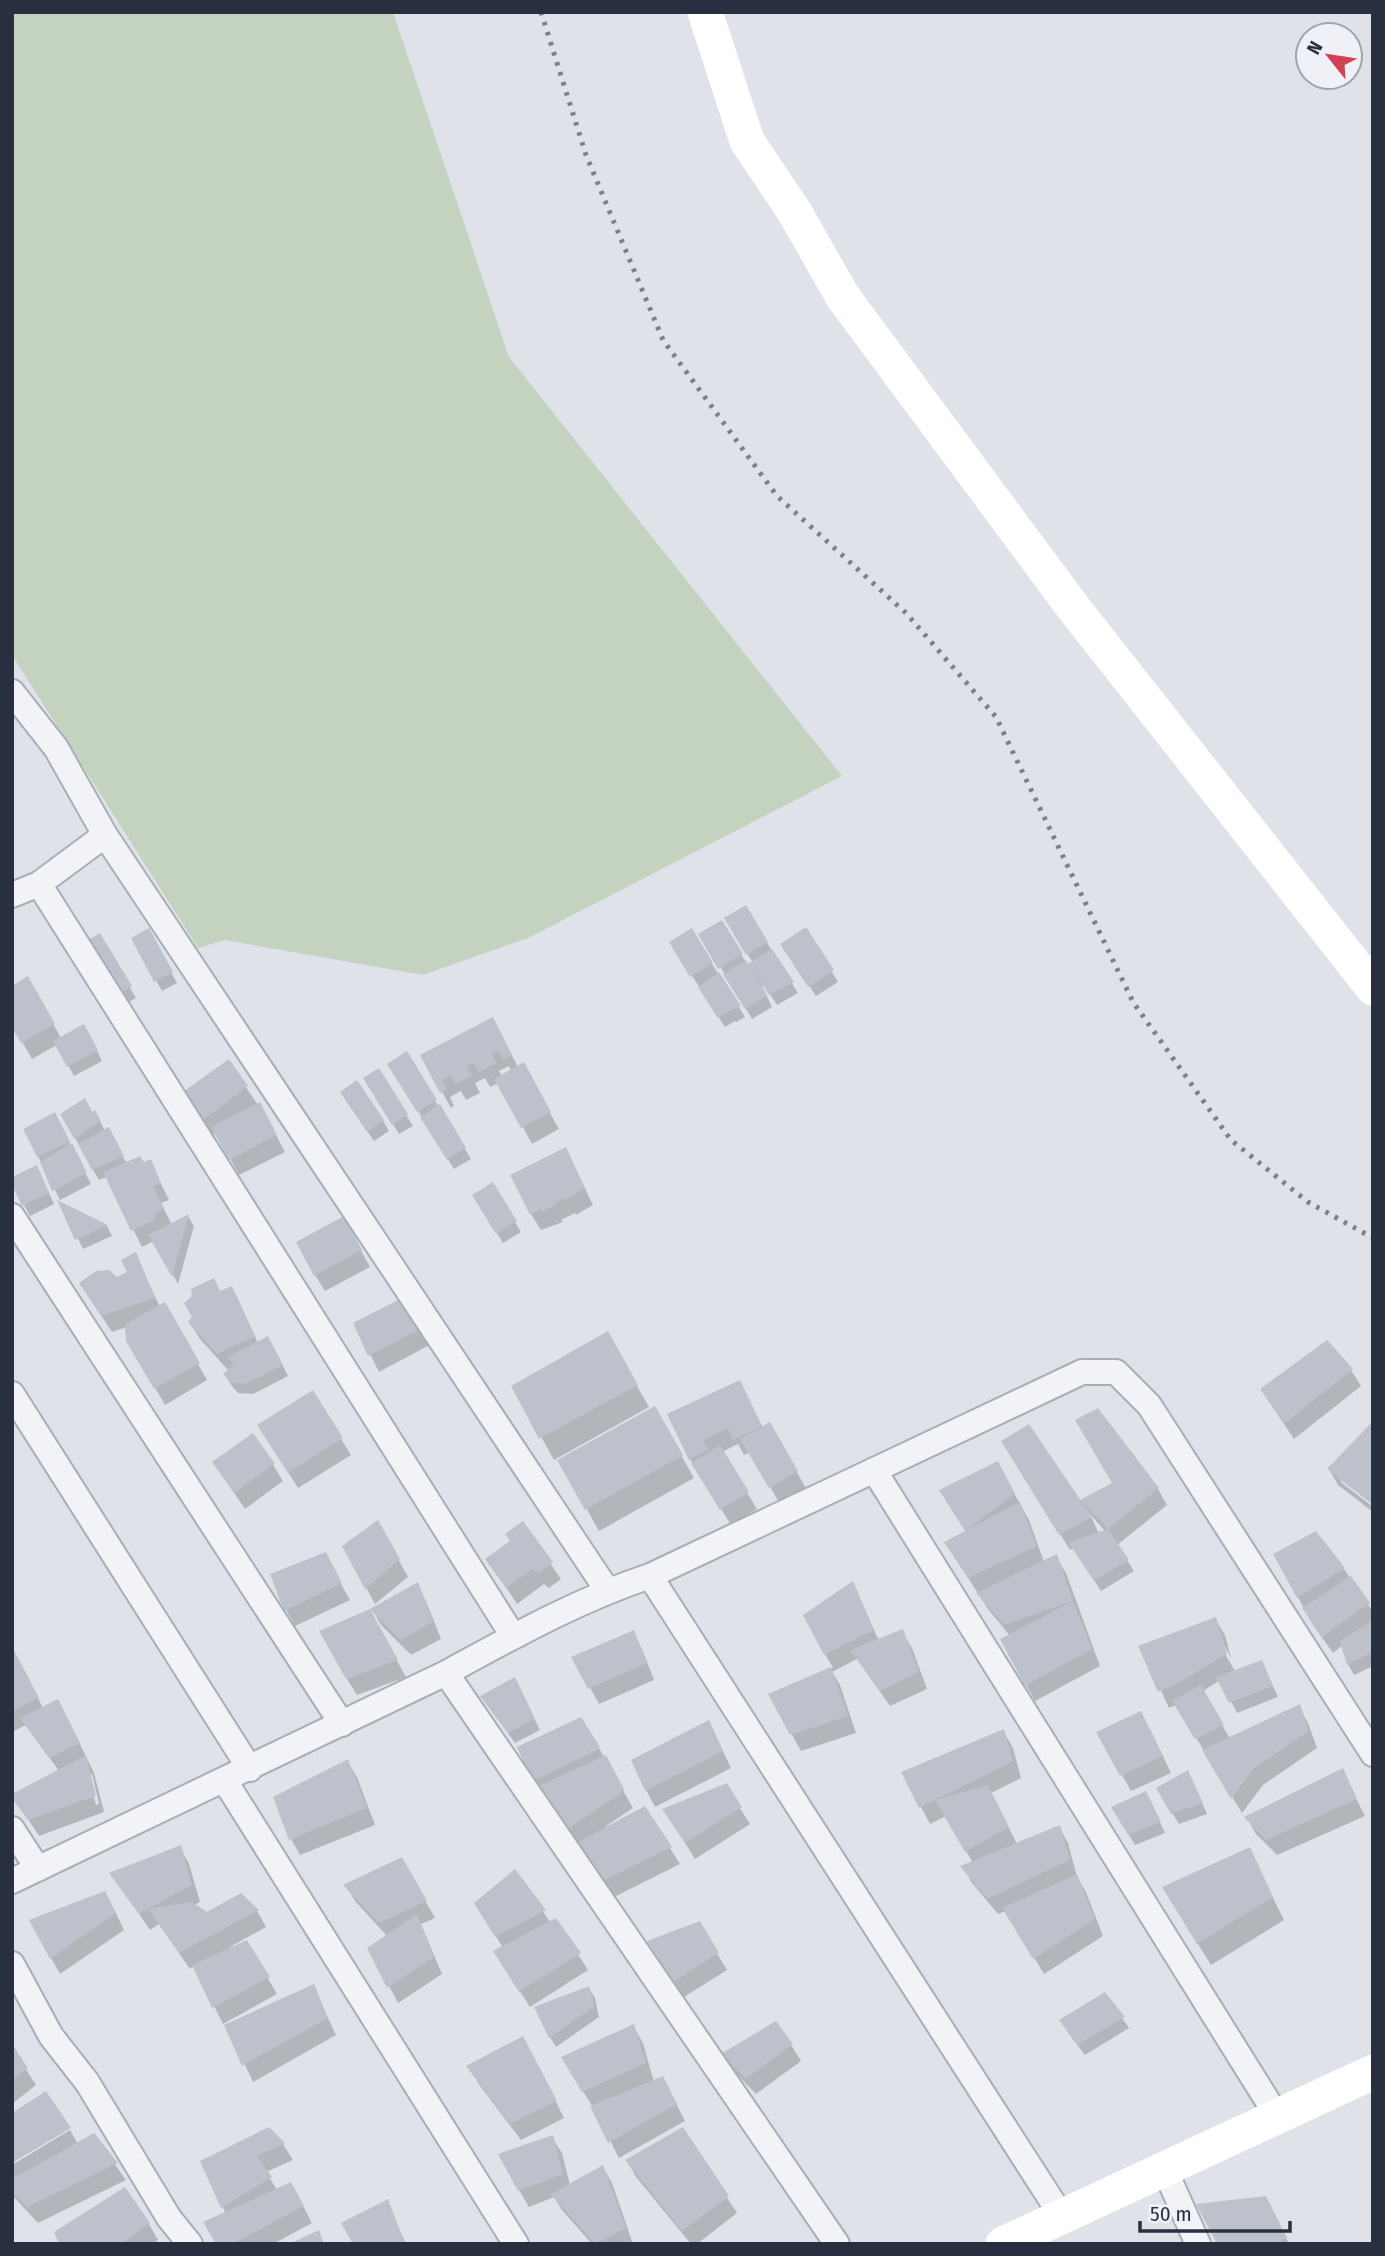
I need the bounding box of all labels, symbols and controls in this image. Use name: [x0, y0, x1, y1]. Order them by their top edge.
north arrow: [1294, 21, 1364, 91]
text: N: [1302, 37, 1328, 58]
scale bar: [1140, 2190, 1290, 2234]
text: 50 m: [1150, 2201, 1192, 2227]

